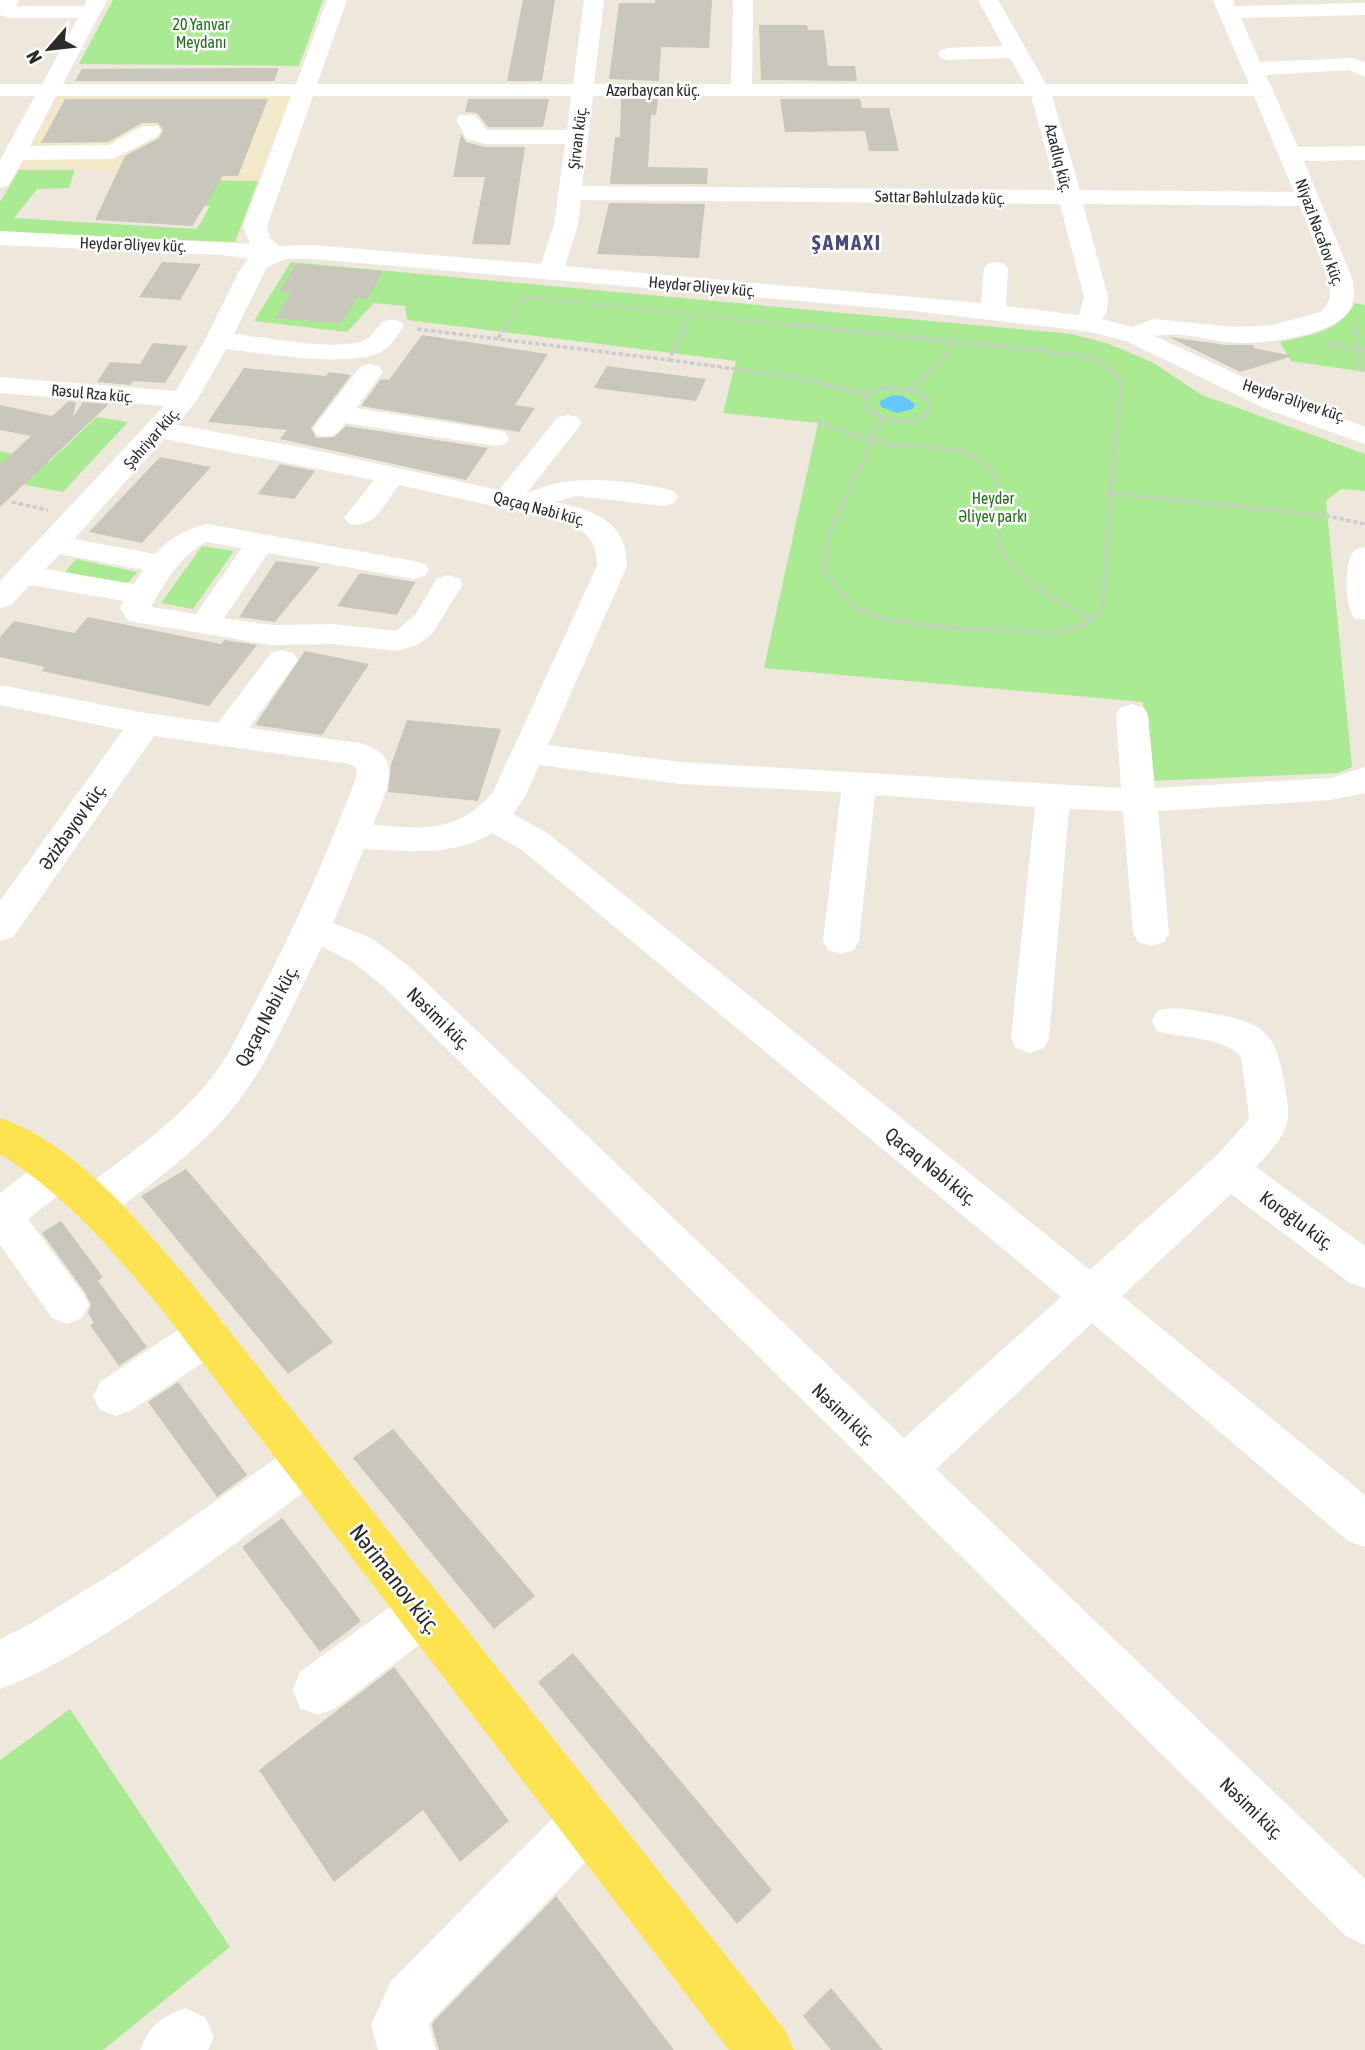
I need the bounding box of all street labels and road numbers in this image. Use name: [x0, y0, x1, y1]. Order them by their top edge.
street label: Azərbaycan küç.: [606, 81, 700, 100]
street label: Şirvan küç.: [564, 106, 591, 170]
street label: Azadlıq küç.: [1041, 122, 1076, 194]
street label: Niyazi Nəcəfov küç.: [1291, 176, 1348, 288]
street label: Səttar Bəhlulzadə küç.: [875, 187, 1005, 208]
street label: Heydər Əliyev küç.: [79, 233, 187, 256]
street label: Heydər Əliyev küç.: [648, 272, 756, 301]
street label: Heydər Əliyev küç.: [1240, 375, 1348, 426]
street label: Rəsul Rza küç.: [50, 380, 134, 407]
street label: Şəhriyar küç.: [120, 404, 183, 473]
street label: Qaçaq Nəbi küç.: [491, 487, 587, 530]
street label: Əzizbəyov küç.: [34, 779, 110, 873]
street label: Qaçaq Nəbi küç.: [230, 962, 302, 1070]
street label: Nəsimi küç.: [403, 982, 475, 1054]
street label: Qaçaq Nəbi küç.: [881, 1122, 981, 1210]
street label: Koroğlu küç.: [1256, 1186, 1338, 1254]
street label: Nəsimi küç.: [808, 1378, 880, 1450]
street label: Nərimanov küç.: [344, 1519, 446, 1639]
street label: Nəsimi küç.: [1216, 1772, 1288, 1844]

